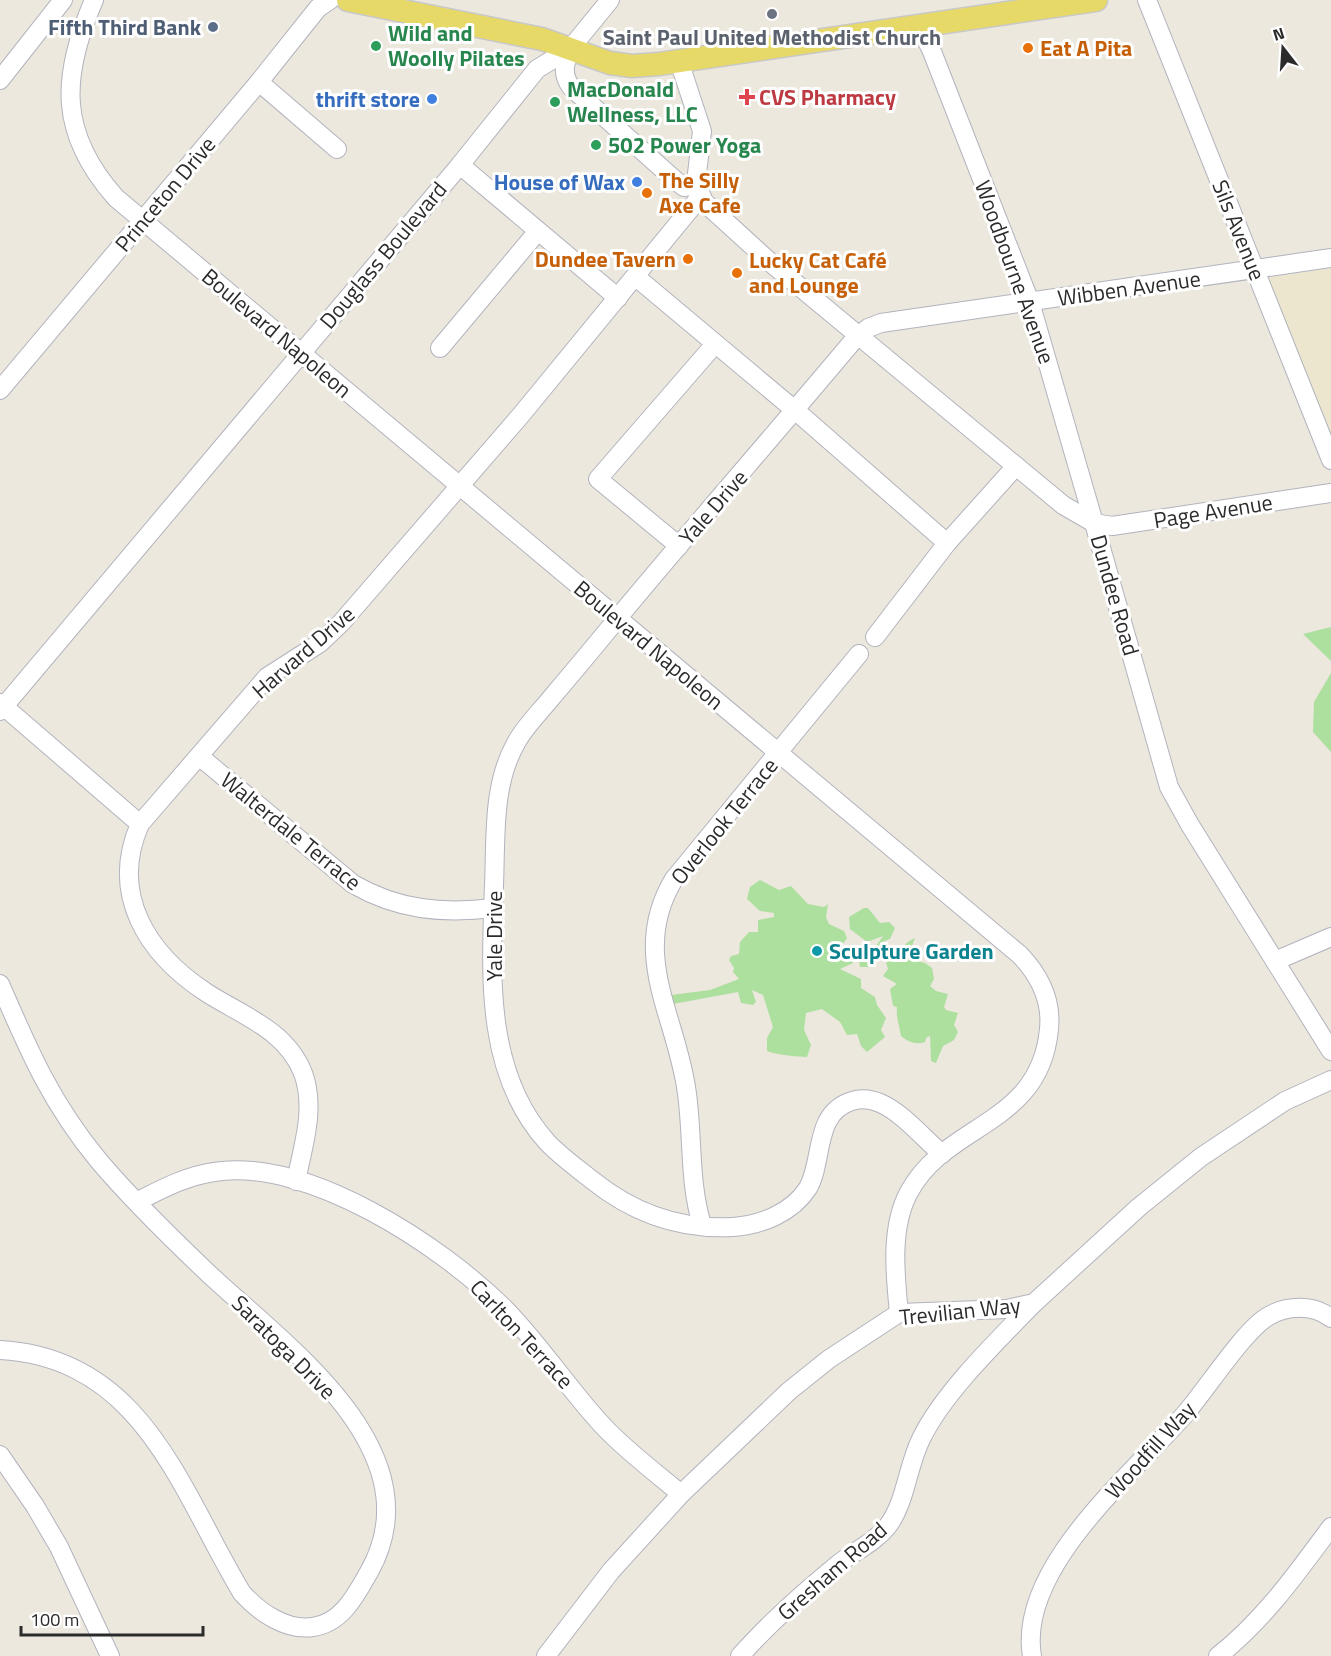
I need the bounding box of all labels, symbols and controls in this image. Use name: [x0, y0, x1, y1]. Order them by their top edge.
marker: Saint Paul United Methodist Church: [765, 7, 779, 21]
place label: Fifth Third Bank: [48, 10, 202, 44]
place label: Wild and Woolly Pilates: [388, 16, 525, 75]
north arrow: [1253, 18, 1313, 78]
marker: Fifth Third Bank: [206, 20, 220, 34]
place label: Saint Paul United Methodist Church: [603, 20, 941, 54]
text: N: [1270, 21, 1287, 47]
place label: Eat A Pita: [1040, 31, 1132, 65]
marker: Wild and Woolly Pilates: [369, 39, 383, 53]
marker: Eat A Pita: [1021, 41, 1035, 55]
place label: MacDonald Wellness, LLC: [567, 72, 698, 131]
place label: CVS Pharmacy: [759, 80, 896, 114]
place label: thrift store: [316, 82, 420, 116]
marker: CVS Pharmacy: [740, 90, 754, 104]
marker: thrift store: [425, 92, 439, 106]
marker: MacDonald Wellness, LLC: [548, 95, 562, 109]
place label: 502 Power Yoga: [608, 128, 761, 162]
street label: Princeton Drive: [106, 129, 224, 259]
marker: 502 Power Yoga: [589, 138, 603, 152]
place label: The Silly Axe Cafe: [659, 163, 741, 222]
place label: House of Wax: [494, 165, 626, 199]
street label: Douglass Boulevard: [311, 174, 455, 336]
marker: House of Wax: [630, 175, 644, 189]
street label: Sils Avenue: [1203, 175, 1275, 285]
street label: Woodbourne Avenue: [966, 176, 1064, 368]
marker: The Silly Axe Cafe: [640, 186, 654, 200]
place label: Dundee Tavern: [535, 242, 676, 276]
place label: Lucky Cat Café and Lounge: [749, 243, 887, 302]
marker: Dundee Tavern: [681, 252, 695, 266]
street label: Boulevard Napoleon: [195, 260, 359, 406]
street label: Wibben Avenue: [1055, 261, 1203, 315]
marker: Lucky Cat Café and Lounge: [730, 266, 744, 280]
street label: Yale Drive: [670, 462, 756, 552]
street label: Page Avenue: [1151, 485, 1275, 537]
street label: Dundee Road: [1082, 531, 1148, 659]
street label: Boulevard Napoleon: [567, 572, 731, 718]
street label: Harvard Drive: [244, 598, 362, 706]
street label: Overlook Terrace: [662, 750, 786, 892]
street label: Walterdale Terrace: [213, 763, 369, 899]
street label: Yale Drive: [477, 891, 511, 981]
place label: Sculpture Garden: [829, 934, 994, 968]
marker: Sculpture Garden: [810, 944, 824, 958]
street label: Carlton Terrace: [462, 1272, 582, 1396]
street label: Saratoga Drive: [224, 1287, 344, 1407]
street label: Trevilian Way: [898, 1288, 1023, 1334]
street label: Woodfill Way: [1097, 1393, 1204, 1507]
street label: Gresham Road: [770, 1514, 894, 1628]
scale bar: [21, 1599, 202, 1637]
text: 100 m: [30, 1606, 79, 1633]

